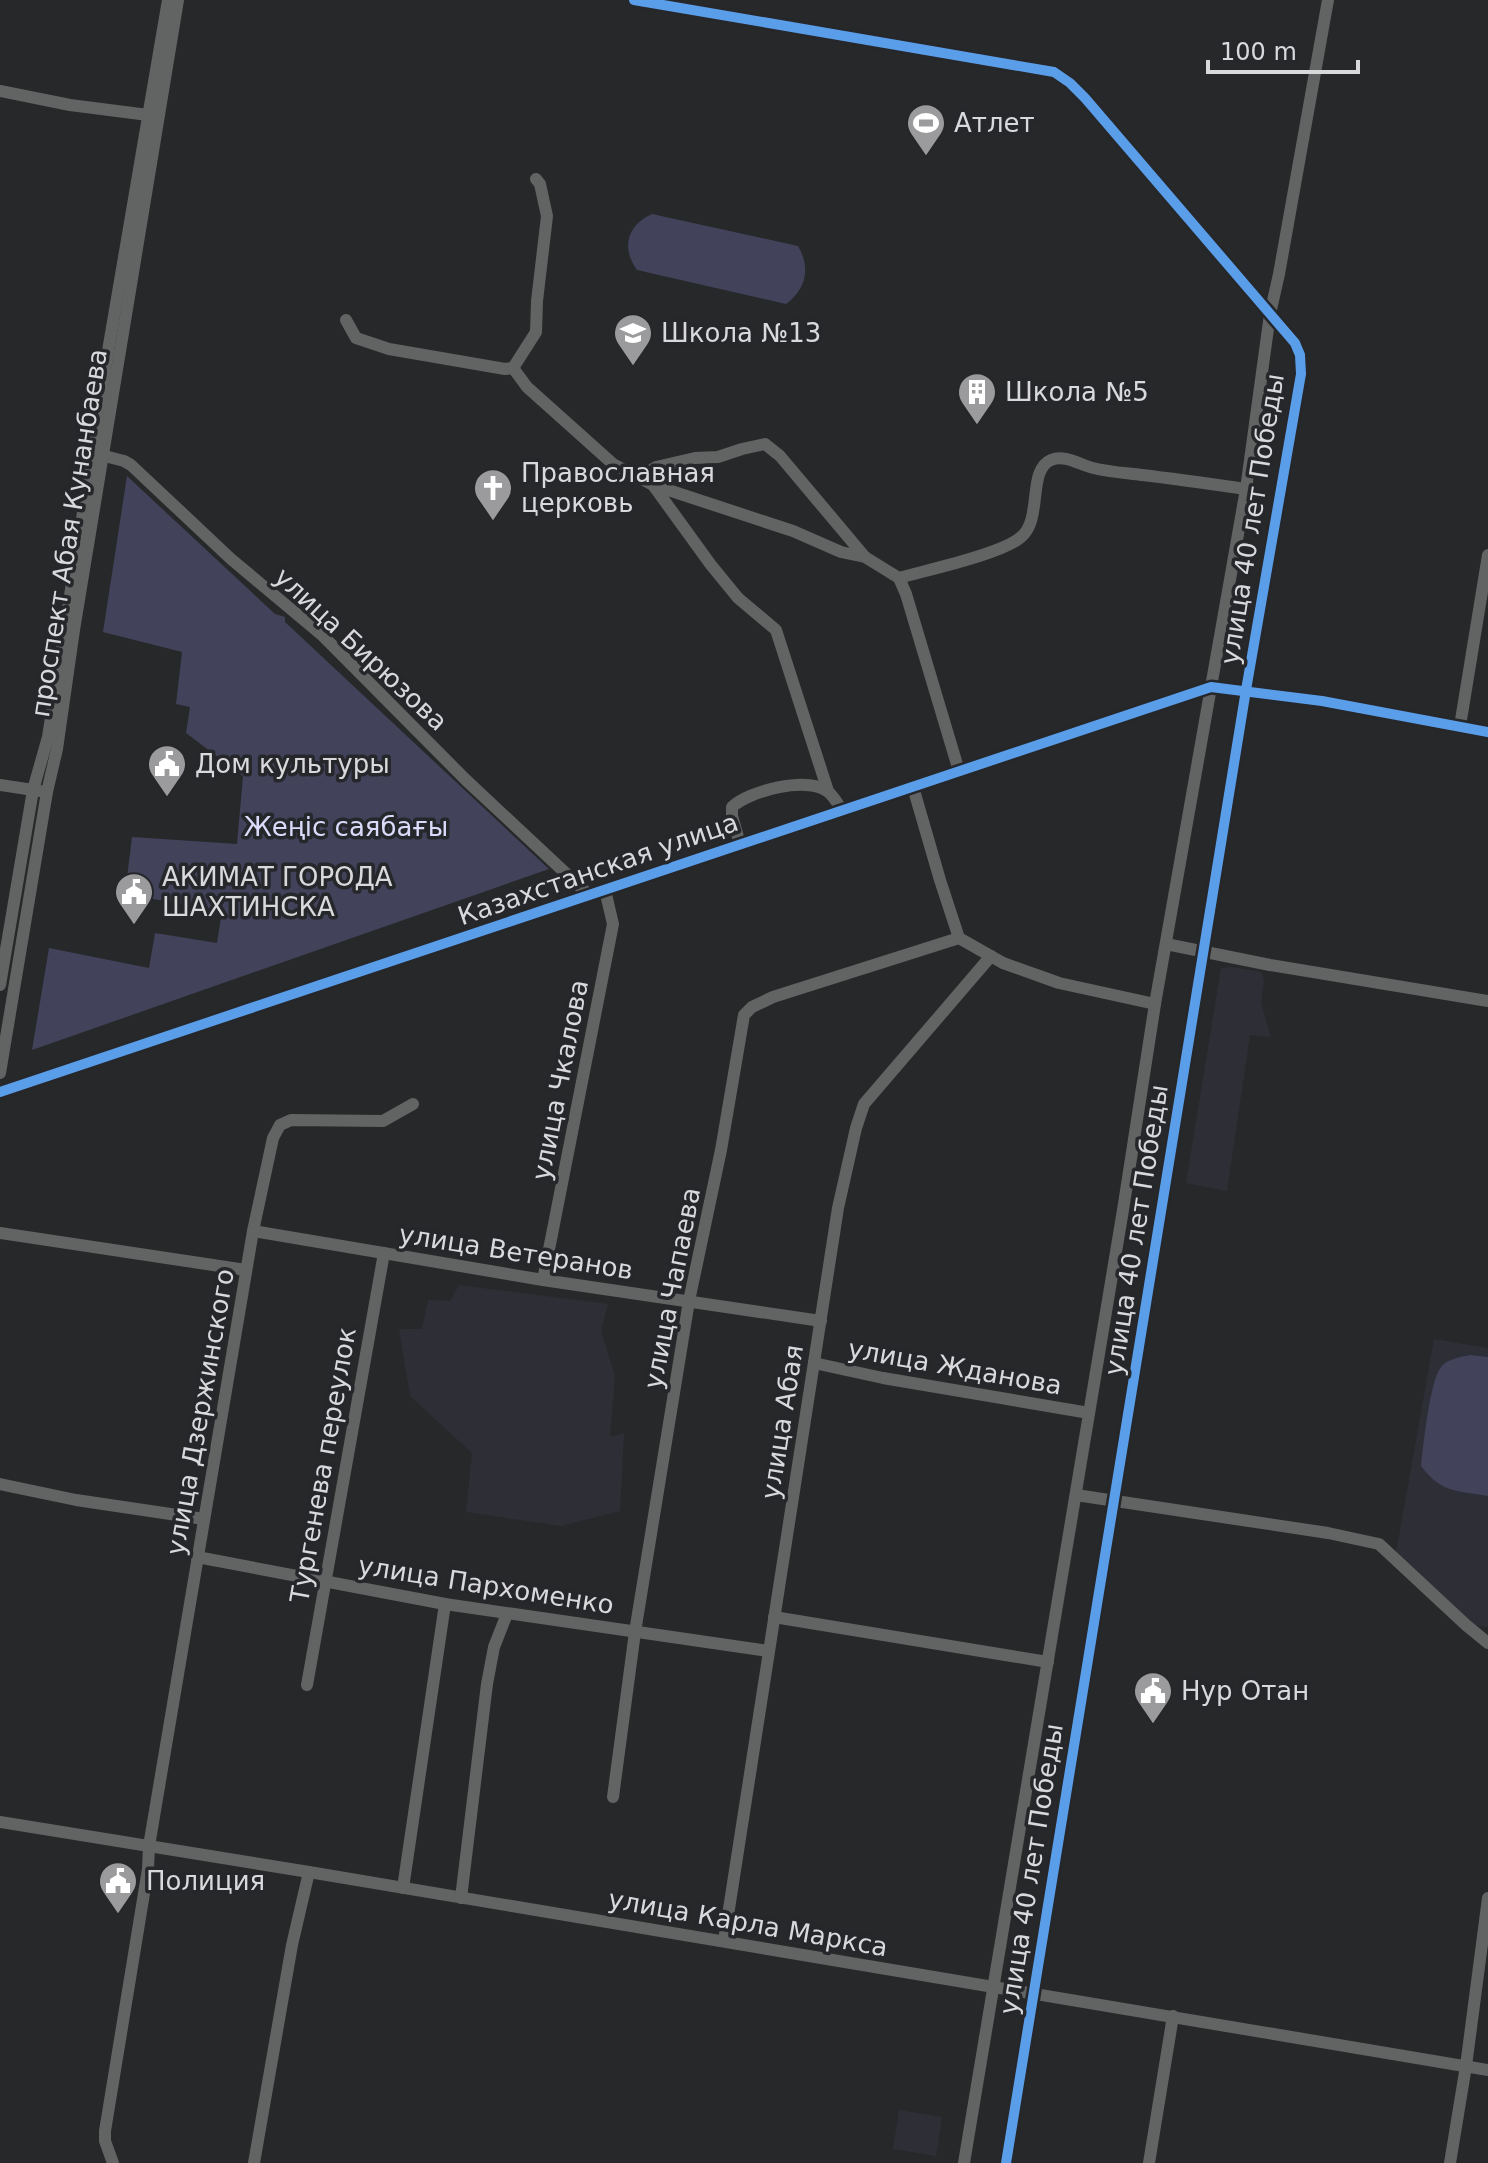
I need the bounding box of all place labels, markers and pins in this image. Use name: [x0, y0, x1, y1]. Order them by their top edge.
sports icon: Атлет: [905, 102, 947, 157]
place label: Атлет: [954, 108, 1035, 138]
school or university icon: Школа №13: [612, 312, 654, 367]
place label: Школа №13: [661, 318, 821, 348]
building icon: Школа №5: [956, 371, 998, 426]
place label: Школа №5: [1005, 377, 1149, 407]
place label: Православная церковь: [521, 458, 715, 518]
church icon: Православная церковь: [472, 467, 514, 522]
public building icon: Дом культуры: [146, 743, 188, 798]
place label: Дом культуры: [195, 749, 390, 779]
place label: АКИМАТ ГОРОДА ШАХТИНСКА: [162, 862, 393, 922]
public building icon: АКИМАТ ГОРОДА ШАХТИНСКА: [113, 871, 155, 926]
public building icon: Нур Отан: [1132, 1670, 1174, 1725]
place label: Нур Отан: [1181, 1676, 1309, 1706]
public building icon: Полиция: [97, 1860, 139, 1915]
place label: Полиция: [146, 1866, 265, 1896]

